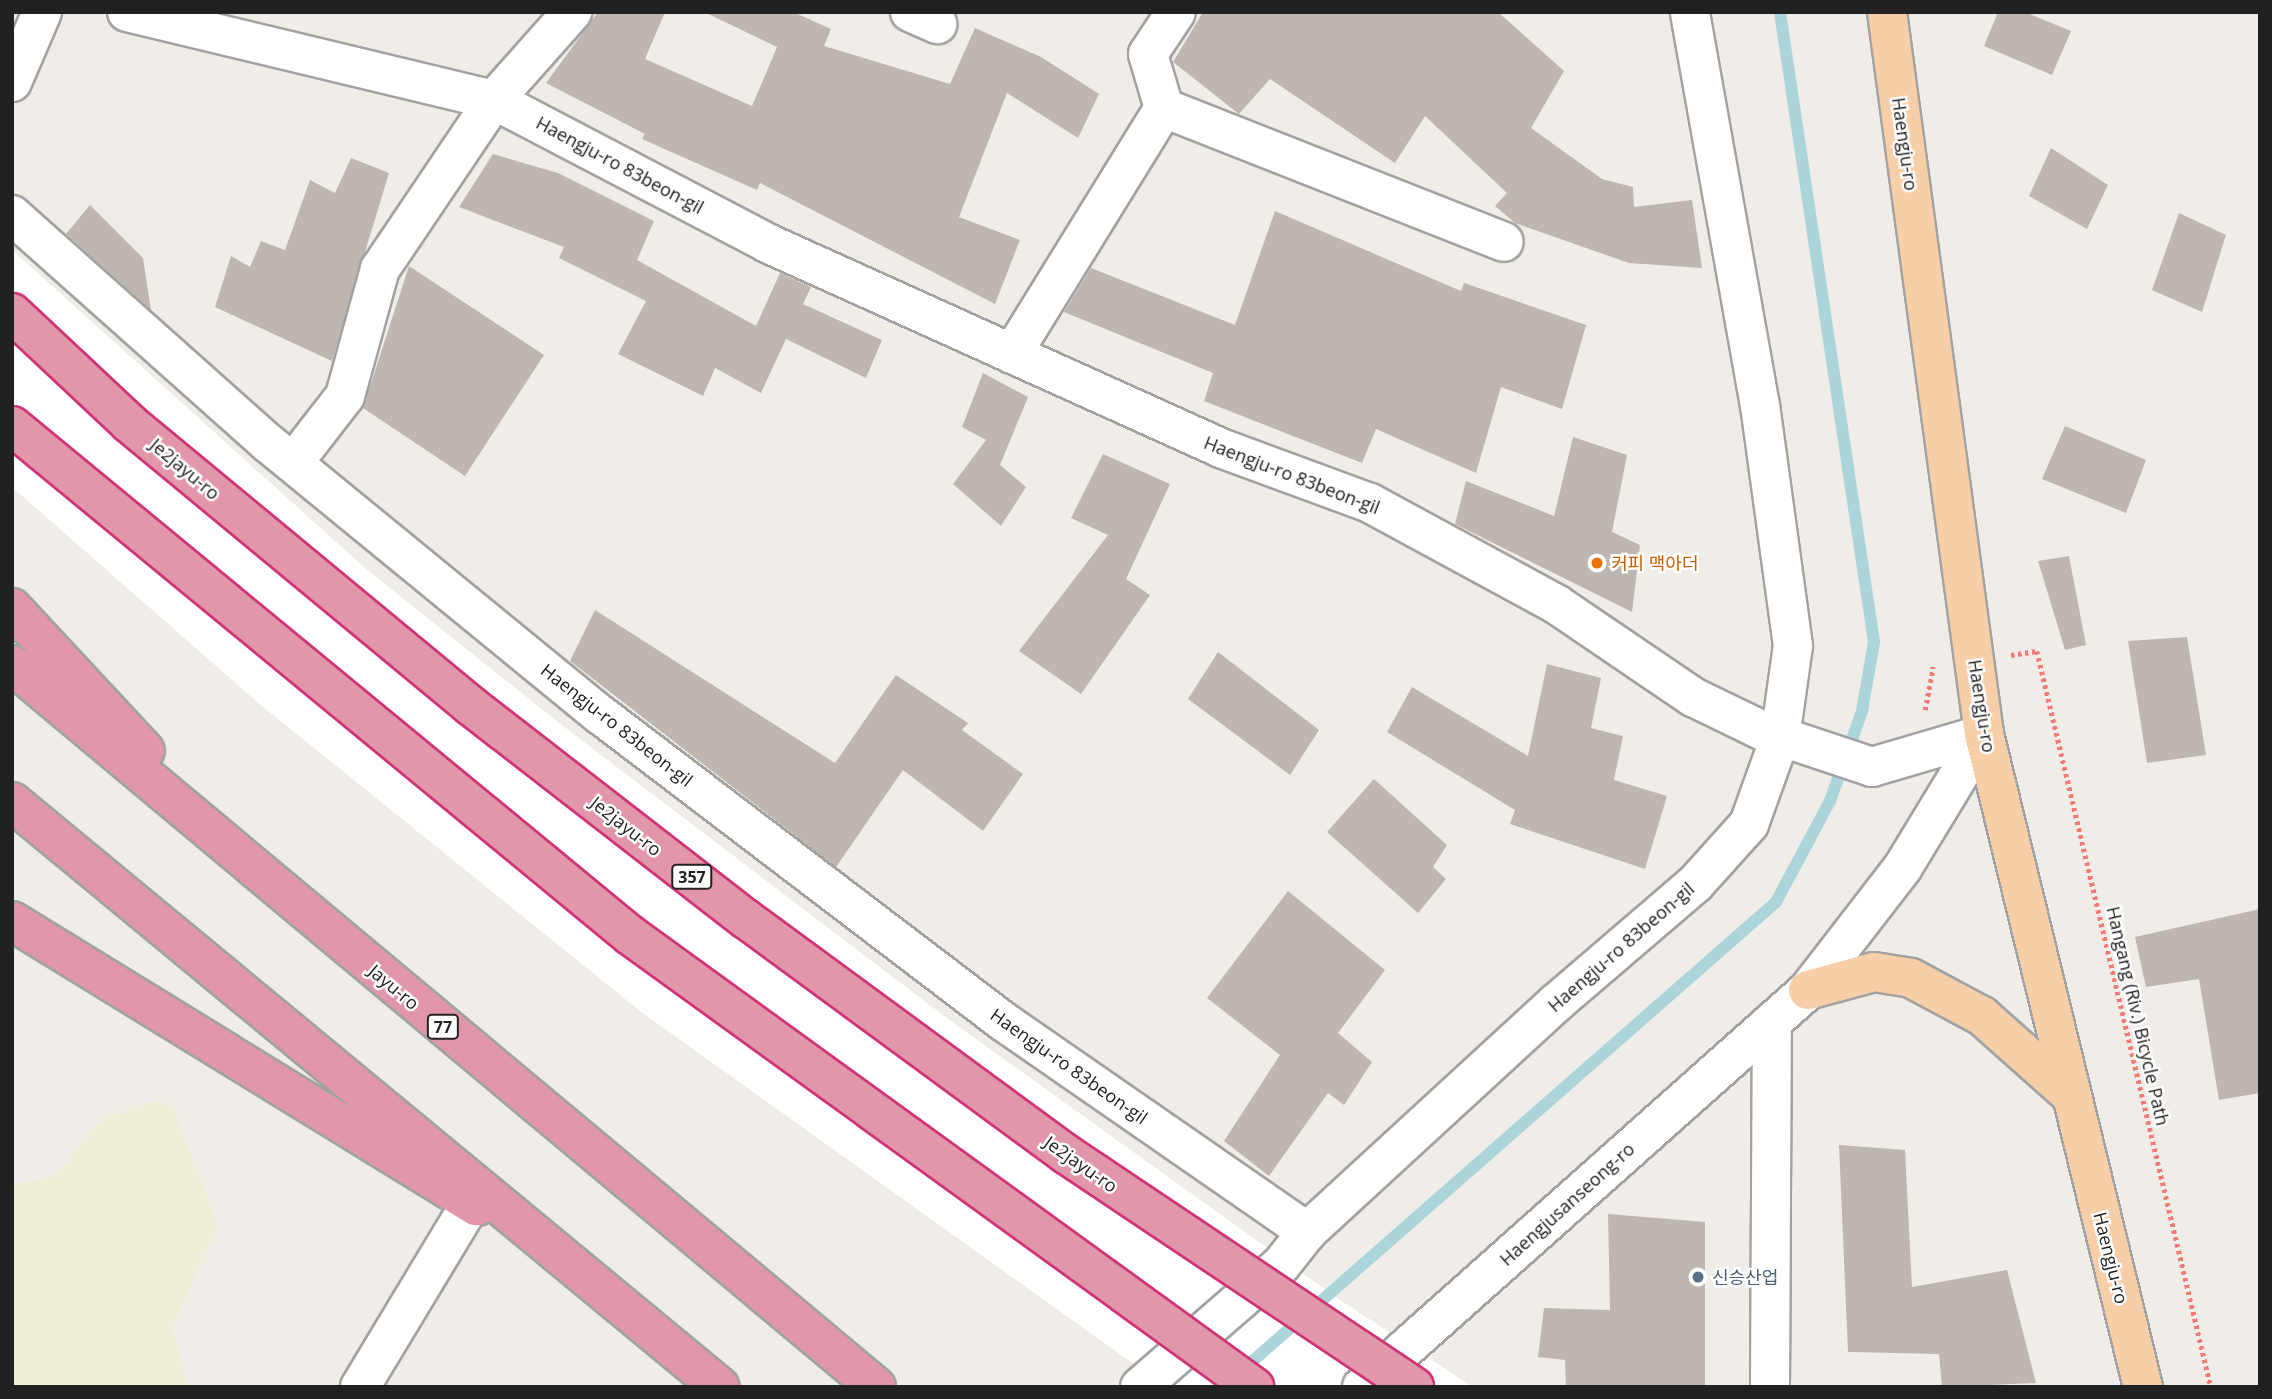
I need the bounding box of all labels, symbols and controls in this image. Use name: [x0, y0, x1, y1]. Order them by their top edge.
street label: Haengju-ro: [1888, 96, 1922, 192]
street label: Haengju-ro 83beon-gil: [533, 112, 707, 218]
street label: Haengju-ro 83beon-gil: [1201, 431, 1383, 519]
street label: Je2jayu-ro: [146, 434, 224, 504]
place label: 커피 맥아더: [1611, 552, 1698, 574]
marker: 커피 맥아더: [1589, 555, 1605, 571]
street label: Haengju-ro: [1964, 658, 2000, 754]
street label: Haengju-ro 83beon-gil: [537, 659, 697, 791]
street label: Je2jayu-ro: [586, 792, 666, 860]
road number: 357: [671, 864, 713, 890]
street label: Haengju-ro 83beon-gil: [1543, 878, 1699, 1016]
street label: Hangang (Riv.) Bicycle Path: [2102, 904, 2174, 1128]
street label: Jayu-ro: [365, 960, 423, 1014]
street label: Haengju-ro 83beon-gil: [986, 1004, 1152, 1128]
road number: 77: [426, 1015, 460, 1040]
street label: Je2jayu-ro: [1040, 1131, 1122, 1197]
street label: Haengjusanseong-ro: [1495, 1138, 1639, 1270]
street label: Haengju-ro: [2089, 1210, 2133, 1306]
place label: 신승산업: [1712, 1266, 1778, 1288]
marker: 신승산업: [1690, 1269, 1706, 1285]

